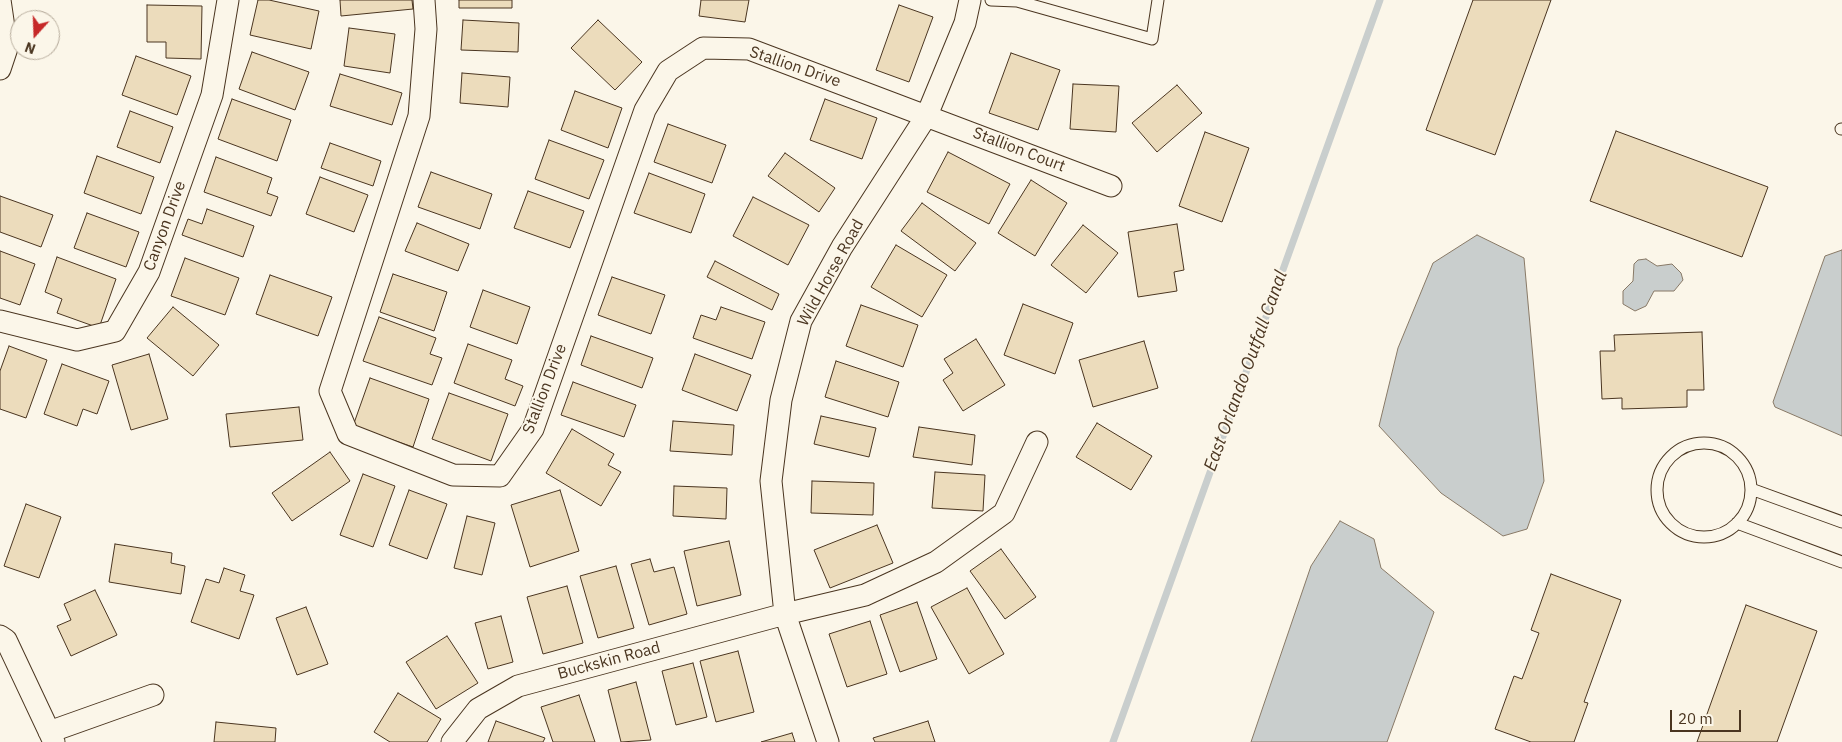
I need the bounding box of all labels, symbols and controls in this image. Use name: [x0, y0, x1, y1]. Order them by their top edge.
north arrow: [10, 10, 60, 60]
text: N: [22, 38, 38, 58]
street label: Stallion Drive: [747, 42, 843, 92]
street label: Stallion Court: [970, 124, 1068, 176]
street label: Canyon Drive: [140, 178, 190, 274]
street label: Wild Horse Road: [794, 216, 868, 330]
water label: East Orlando Outfall Canal: [1200, 268, 1292, 474]
street label: Stallion Drive: [519, 341, 571, 437]
street label: Buckskin Road: [555, 638, 663, 684]
scale bar: [1672, 700, 1743, 732]
text: 20 m: [1678, 709, 1713, 728]

